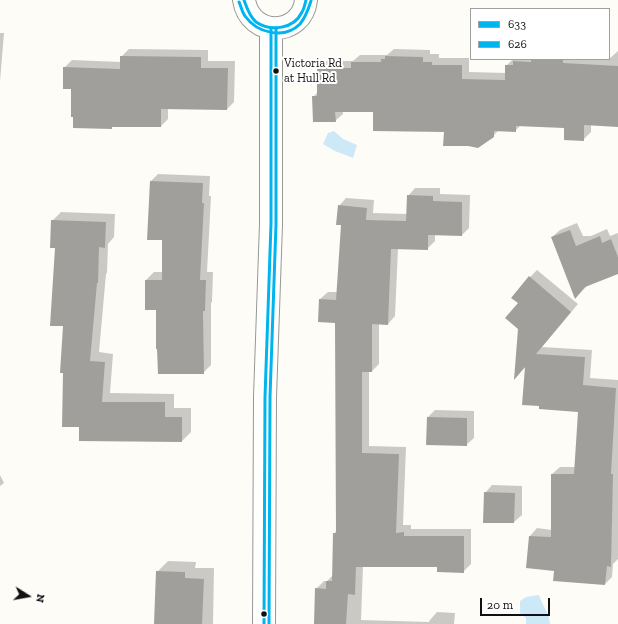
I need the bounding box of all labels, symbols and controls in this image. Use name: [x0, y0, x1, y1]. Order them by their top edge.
legend: [470, 8, 610, 60]
text: 633: [508, 17, 526, 31]
text: 626: [508, 37, 527, 51]
place label: Victoria Rd at Hull Rd: [284, 57, 342, 85]
marker: Victoria Rd at Hull Rd: [271, 66, 281, 76]
north arrow: [8, 576, 48, 616]
scale bar: [482, 590, 552, 616]
text: N: [33, 593, 47, 604]
text: 20 m: [487, 598, 513, 612]
unlabelled marker: [259, 609, 269, 619]

